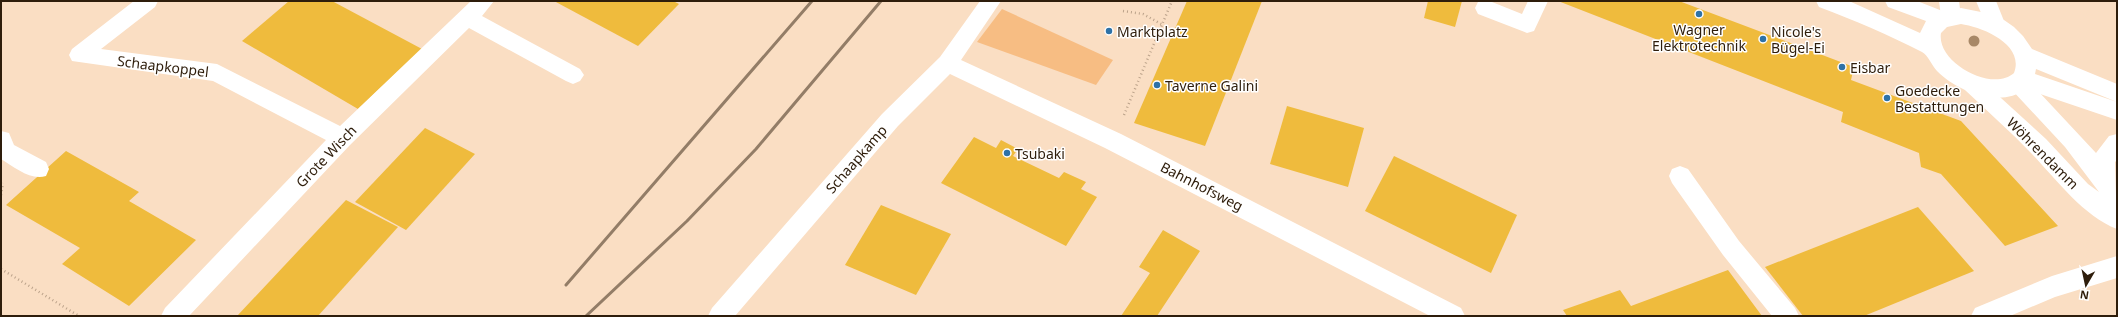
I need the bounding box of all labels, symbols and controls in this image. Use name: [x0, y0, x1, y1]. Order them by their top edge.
marker: Wagner Elektrotechnik: [1694, 9, 1704, 19]
place label: Wagner Elektrotechnik: [1652, 20, 1746, 55]
place label: Marktplatz: [1117, 22, 1188, 41]
place label: Nicole's Bügel-Ei: [1771, 22, 1825, 57]
marker: Marktplatz: [1104, 26, 1114, 36]
marker: Nicole's Bügel-Ei: [1758, 34, 1768, 44]
street label: Schaapkoppel: [116, 51, 210, 81]
place label: Eisbar: [1850, 58, 1891, 77]
marker: Eisbar: [1837, 62, 1847, 72]
place label: Taverne Galini: [1165, 76, 1258, 95]
marker: Taverne Galini: [1152, 80, 1162, 90]
place label: Goedecke Bestattungen: [1895, 81, 1984, 116]
marker: Goedecke Bestattungen: [1882, 93, 1892, 103]
street label: Wöhrendamm: [2003, 113, 2083, 193]
street label: Grote Wisch: [292, 121, 360, 191]
street label: Schaapkamp: [821, 121, 891, 197]
place label: Tsubaki: [1015, 144, 1065, 163]
marker: Tsubaki: [1002, 148, 1012, 158]
street label: Bahnhofsweg: [1157, 157, 1247, 215]
north arrow: [2066, 265, 2106, 305]
text: N: [2079, 287, 2090, 303]

